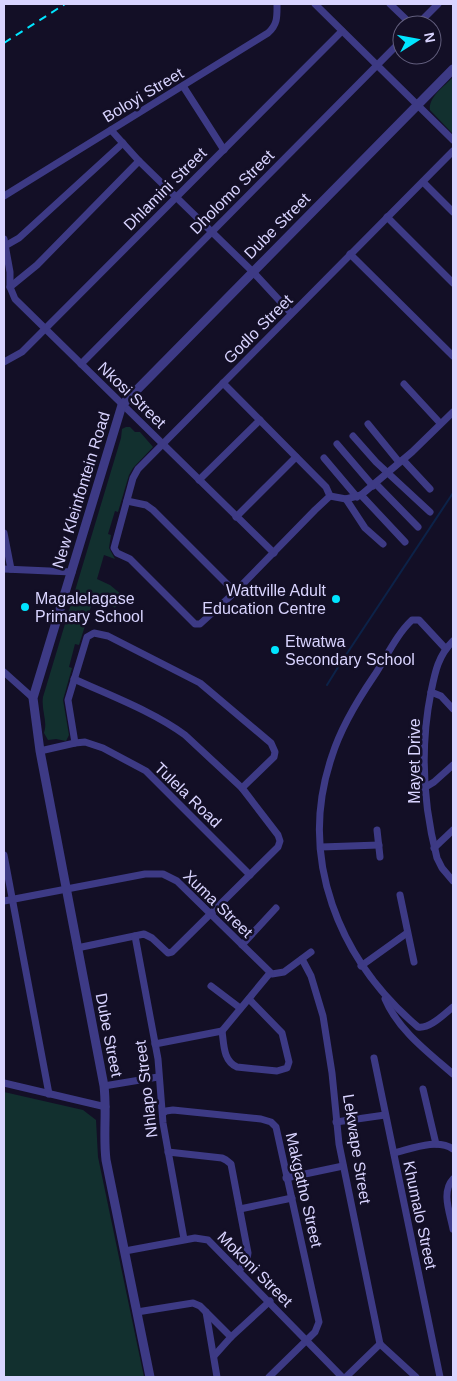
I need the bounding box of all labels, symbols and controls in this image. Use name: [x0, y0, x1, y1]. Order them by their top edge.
north arrow: [392, 15, 442, 65]
text: N: [421, 31, 439, 44]
street label: Boloyi Street: [100, 64, 187, 126]
street label: Dhlamini Street: [120, 144, 210, 234]
street label: Dholomo Street: [187, 146, 278, 237]
street label: Dube Street: [241, 189, 314, 262]
street label: Godlo Street: [220, 291, 296, 367]
street label: Nkosi Street: [95, 359, 170, 432]
street label: New Kleinfontein Road: [49, 410, 113, 570]
place label: Wattville Adult Education Centre: [202, 582, 327, 617]
place label: Magalelagase Primary School: [35, 590, 143, 625]
marker: Wattville Adult Education Centre: [330, 593, 342, 605]
marker: Magalelagase Primary School: [19, 601, 31, 613]
place label: Etwatwa Secondary School: [285, 633, 415, 668]
marker: Etwatwa Secondary School: [269, 644, 281, 656]
street label: Mayet Drive: [406, 718, 423, 804]
street label: Tulela Road: [151, 759, 225, 831]
street label: Xuma Street: [180, 867, 256, 941]
street label: Dube Street: [93, 991, 126, 1079]
street label: Nhlapo Street: [132, 1039, 160, 1139]
street label: Lekwape Street: [340, 1093, 374, 1206]
street label: Makgatho Street: [283, 1131, 326, 1250]
street label: Khumalo Street: [400, 1159, 440, 1271]
street label: Mokoni Street: [214, 1228, 296, 1310]

